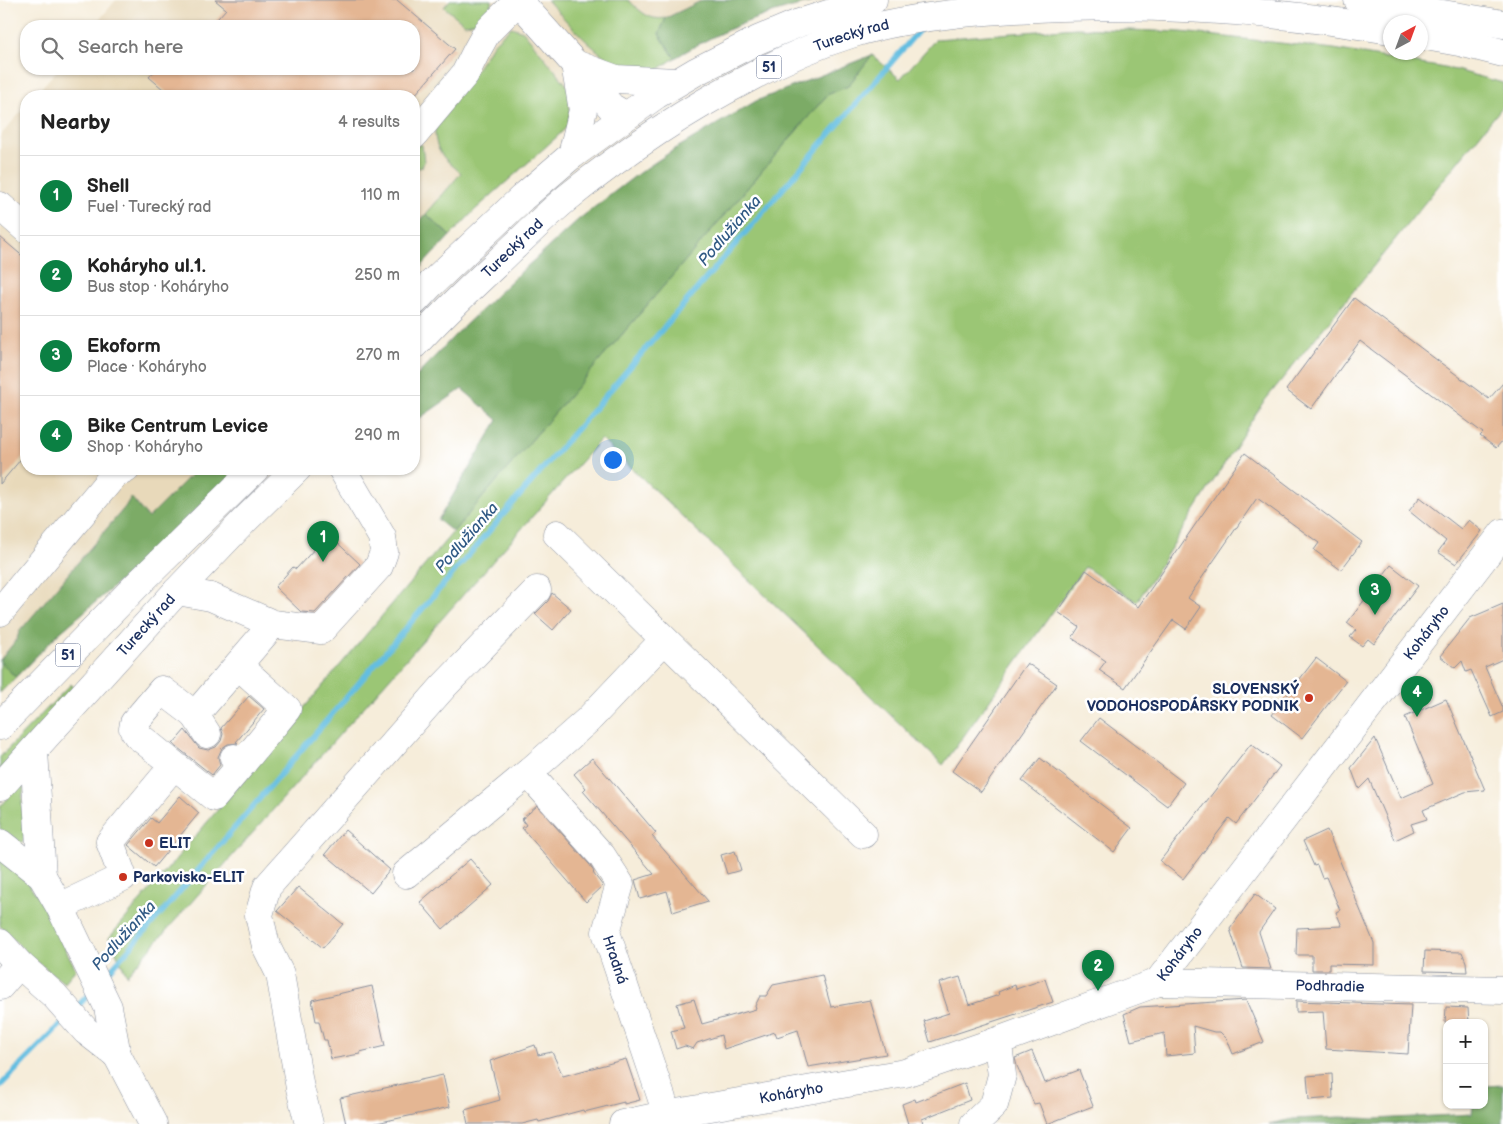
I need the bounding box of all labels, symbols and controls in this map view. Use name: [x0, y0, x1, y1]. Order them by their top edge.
street label: Turecký rad: [811, 15, 891, 56]
north arrow: [1383, 15, 1428, 60]
search box: [20, 20, 420, 75]
icon: search: [38, 34, 66, 62]
text: Search here: [78, 36, 183, 59]
road number: 51: [756, 56, 782, 78]
text: Nearby: [40, 110, 110, 135]
text: 4 results: [338, 113, 400, 132]
text: Shell: [87, 175, 129, 198]
text: 1: [53, 186, 59, 205]
text: 110 m: [361, 186, 400, 205]
water label: Podlužianka: [694, 192, 766, 270]
text: Fuel · Turecký rad: [87, 198, 211, 217]
street label: Turecký rad: [478, 215, 547, 282]
text: Koháryho ul.1.: [87, 255, 206, 278]
text: 2: [51, 266, 61, 285]
text: 250 m: [354, 266, 400, 285]
text: Bus stop · Koháryho: [87, 278, 229, 297]
text: Ekoform: [87, 335, 161, 358]
text: 3: [51, 346, 61, 365]
text: 270 m: [356, 346, 400, 365]
text: Place · Koháryho: [87, 358, 207, 377]
text: Bike Centrum Levice: [87, 415, 268, 438]
text: 4: [51, 426, 61, 445]
text: 290 m: [354, 426, 400, 445]
text: Shop · Koháryho: [87, 438, 203, 457]
your location: [600, 447, 626, 473]
water label: Podlužianka: [431, 499, 503, 577]
pin: 1: [307, 521, 339, 562]
pin: 3: [1359, 574, 1391, 615]
street label: Turecký rad: [113, 590, 180, 661]
street label: Koháryho: [1400, 602, 1454, 664]
road number: 51: [56, 644, 80, 666]
pin: 4: [1401, 676, 1433, 717]
place label: SLOVENSKÝ VODOHOSPODÁRSKY PODNIK: [1087, 679, 1299, 716]
marker: SLOVENSKÝ VODOHOSPODÁRSKY PODNIK: [1303, 692, 1315, 704]
place label: ELIT: [159, 834, 192, 853]
marker: ELIT: [143, 837, 155, 849]
place label: Parkovisko-ELIT: [133, 868, 245, 887]
marker: Parkovisko-ELIT: [117, 871, 129, 883]
water label: Podlužianka: [88, 897, 160, 975]
street label: Koháryho: [1153, 923, 1207, 986]
street label: Hradná: [598, 933, 632, 987]
pin: 2: [1082, 950, 1114, 991]
street label: Podhradie: [1295, 976, 1365, 997]
map controls: [1443, 1019, 1488, 1109]
button: +: [1443, 1019, 1488, 1064]
button: −: [1443, 1064, 1488, 1109]
street label: Koháryho: [758, 1078, 825, 1108]

